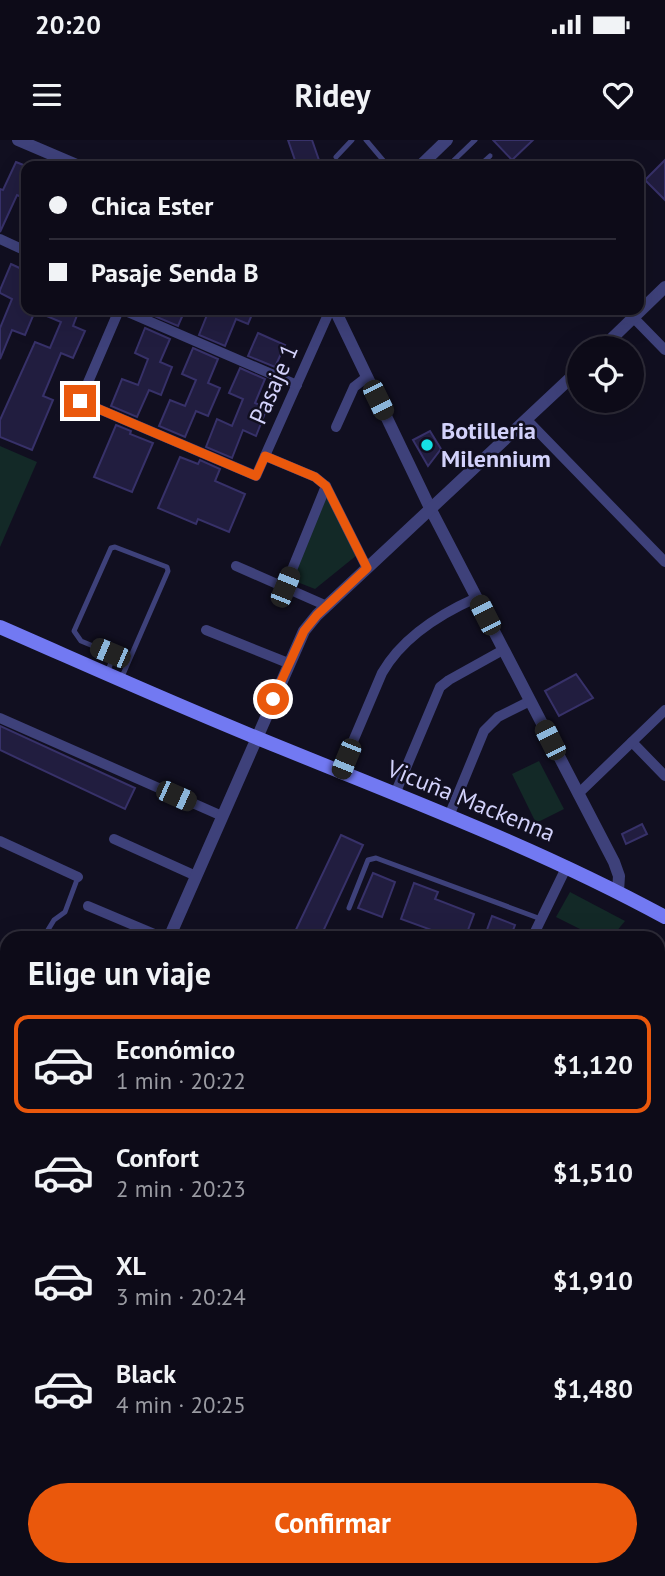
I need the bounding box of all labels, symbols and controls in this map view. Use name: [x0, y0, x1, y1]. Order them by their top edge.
text: 20:20: [35, 8, 101, 41]
text: Ridey: [294, 74, 371, 116]
icon: menu: [28, 76, 66, 114]
icon: heart: [599, 76, 637, 114]
text: Chica Ester: [91, 189, 213, 222]
text: Pasaje Senda B: [91, 256, 259, 289]
map controls: [567, 336, 644, 413]
button: locate: [567, 336, 644, 413]
street label: Pasaje 1: [242, 339, 305, 429]
car: [360, 377, 397, 423]
route end: [64, 385, 96, 417]
place label: Botilleria Milennium: [441, 415, 551, 474]
marker: Botilleria Milennium: [419, 437, 435, 453]
car: [268, 564, 303, 610]
car: [467, 592, 504, 638]
car: [87, 635, 134, 671]
route start: [257, 683, 289, 715]
car: [532, 717, 569, 763]
car: [329, 736, 364, 782]
street label: Vicuña Mackenna: [382, 752, 560, 848]
car: [153, 778, 200, 814]
text: Elige un viaje: [28, 952, 211, 994]
icon: car: [32, 1033, 95, 1096]
text: Económico: [116, 1033, 235, 1066]
text: $1,120: [553, 1048, 633, 1081]
text: 1 min · 20:22: [116, 1066, 246, 1095]
icon: car: [32, 1141, 95, 1204]
text: Confort: [116, 1141, 199, 1174]
text: $1,510: [553, 1156, 633, 1189]
text: 2 min · 20:23: [116, 1174, 246, 1203]
icon: car: [32, 1249, 95, 1312]
text: XL: [116, 1249, 146, 1282]
text: $1,910: [553, 1264, 633, 1297]
text: 3 min · 20:24: [116, 1282, 246, 1311]
icon: car: [32, 1357, 95, 1420]
text: Black: [116, 1357, 176, 1390]
text: $1,480: [553, 1372, 633, 1405]
text: 4 min · 20:25: [116, 1390, 246, 1419]
button: Confirmar: [28, 1483, 637, 1563]

